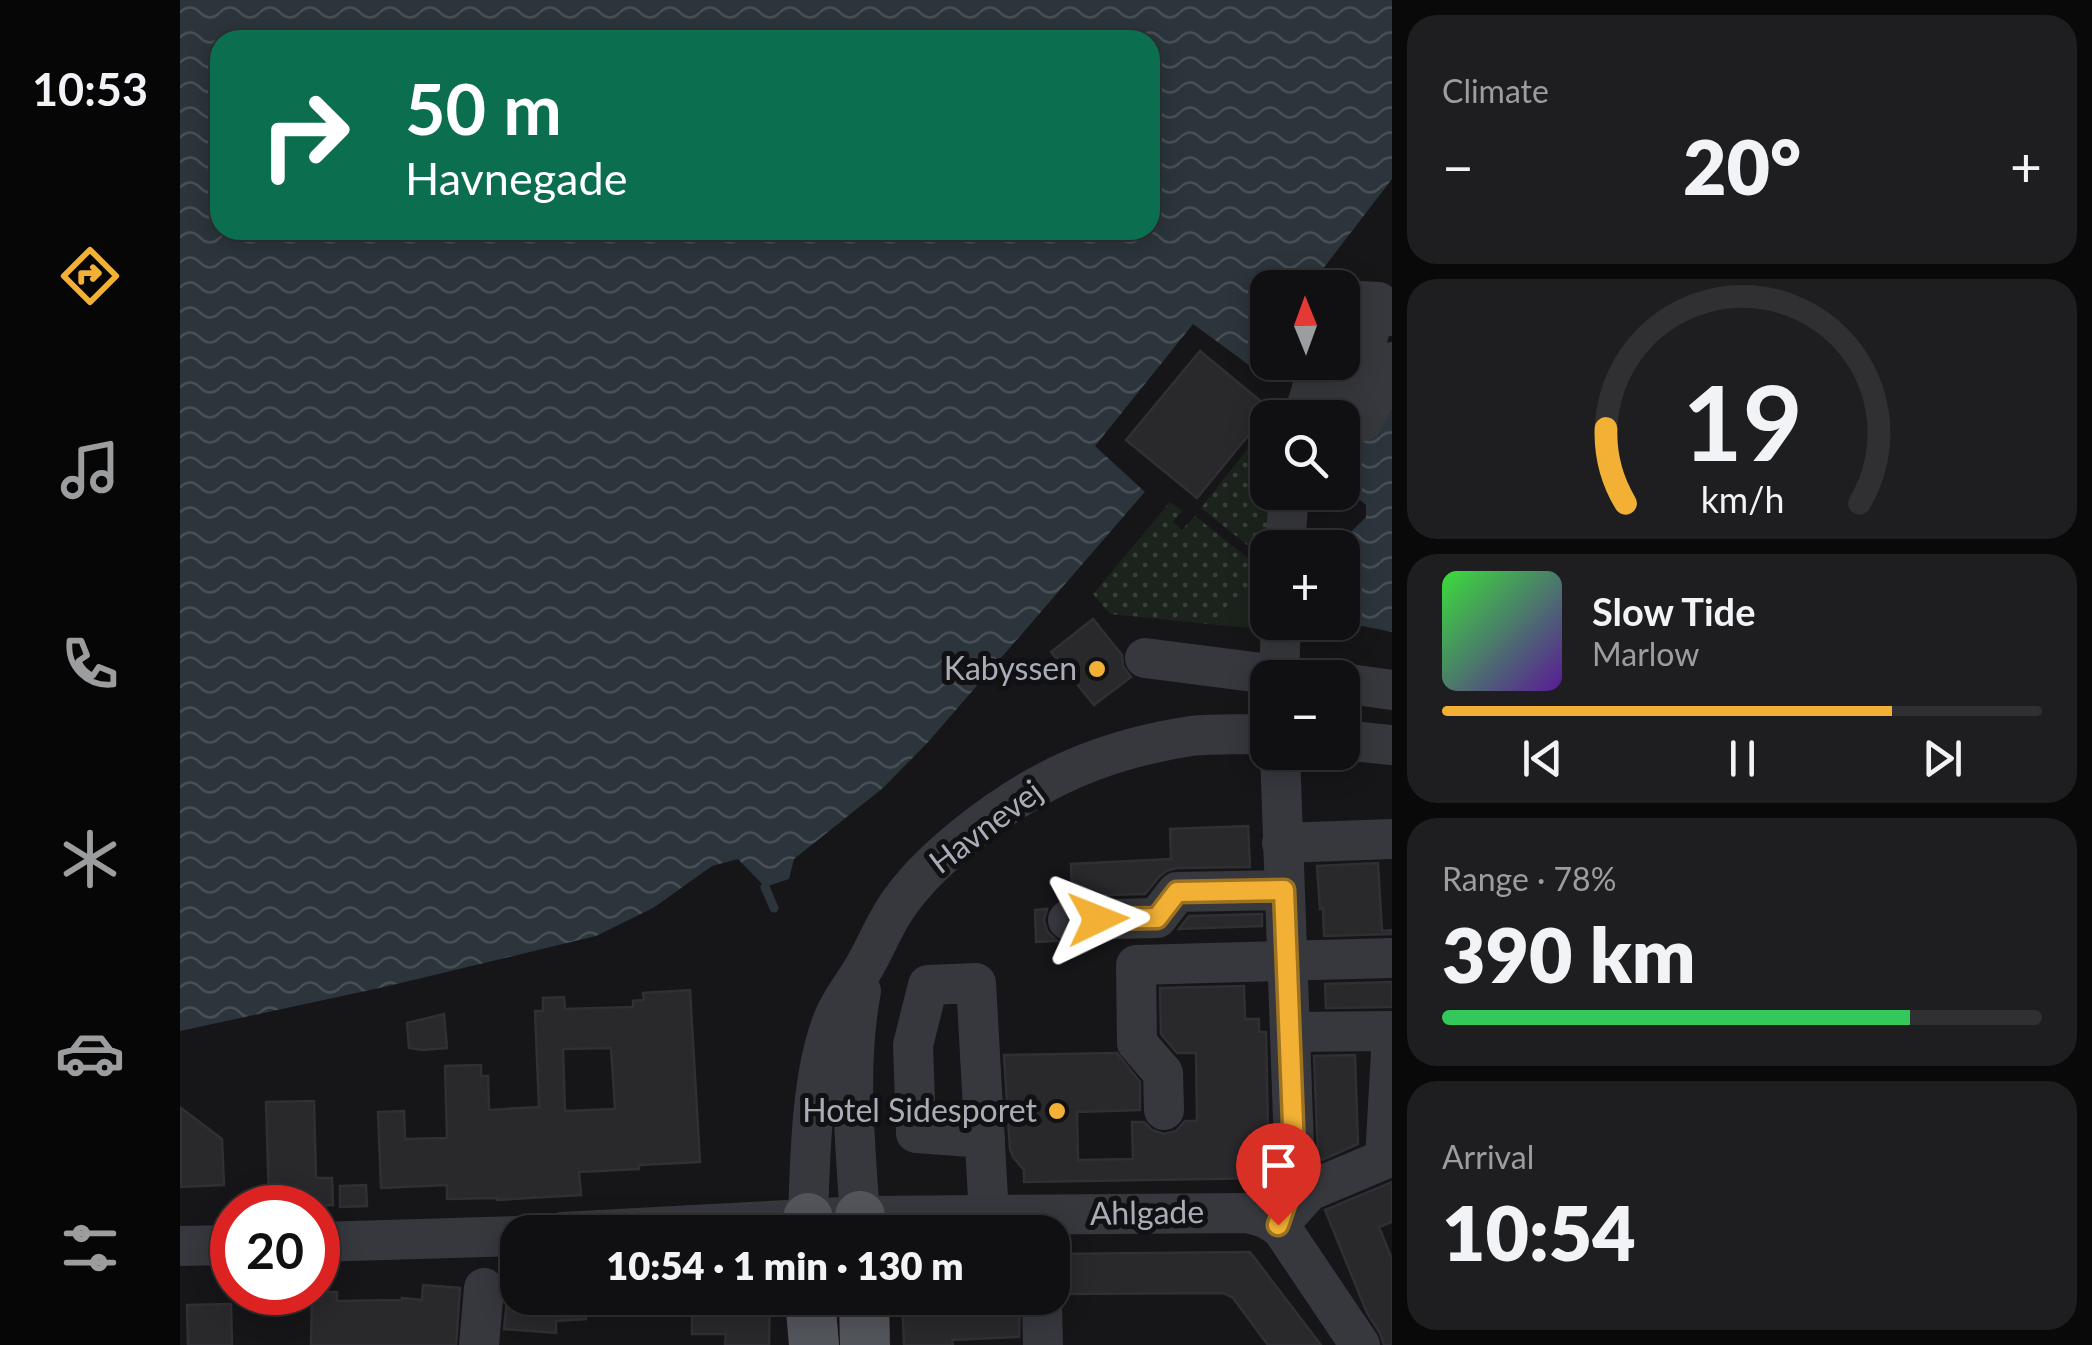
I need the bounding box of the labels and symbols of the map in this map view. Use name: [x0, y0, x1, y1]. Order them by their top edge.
north arrow: [1250, 270, 1360, 380]
place label: Kabyssen: [944, 648, 1077, 687]
marker: Kabyssen: [1086, 658, 1108, 680]
street label: Havnevej: [921, 771, 1049, 881]
position arrow: [1046, 867, 1150, 971]
place label: Hotel Sidesporet: [802, 1090, 1038, 1129]
marker: Hotel Sidesporet: [1046, 1100, 1068, 1122]
pin: [1236, 1123, 1321, 1226]
speed limit sign: 20: [210, 1185, 340, 1315]
street label: Ahlgade: [1089, 1191, 1204, 1232]

